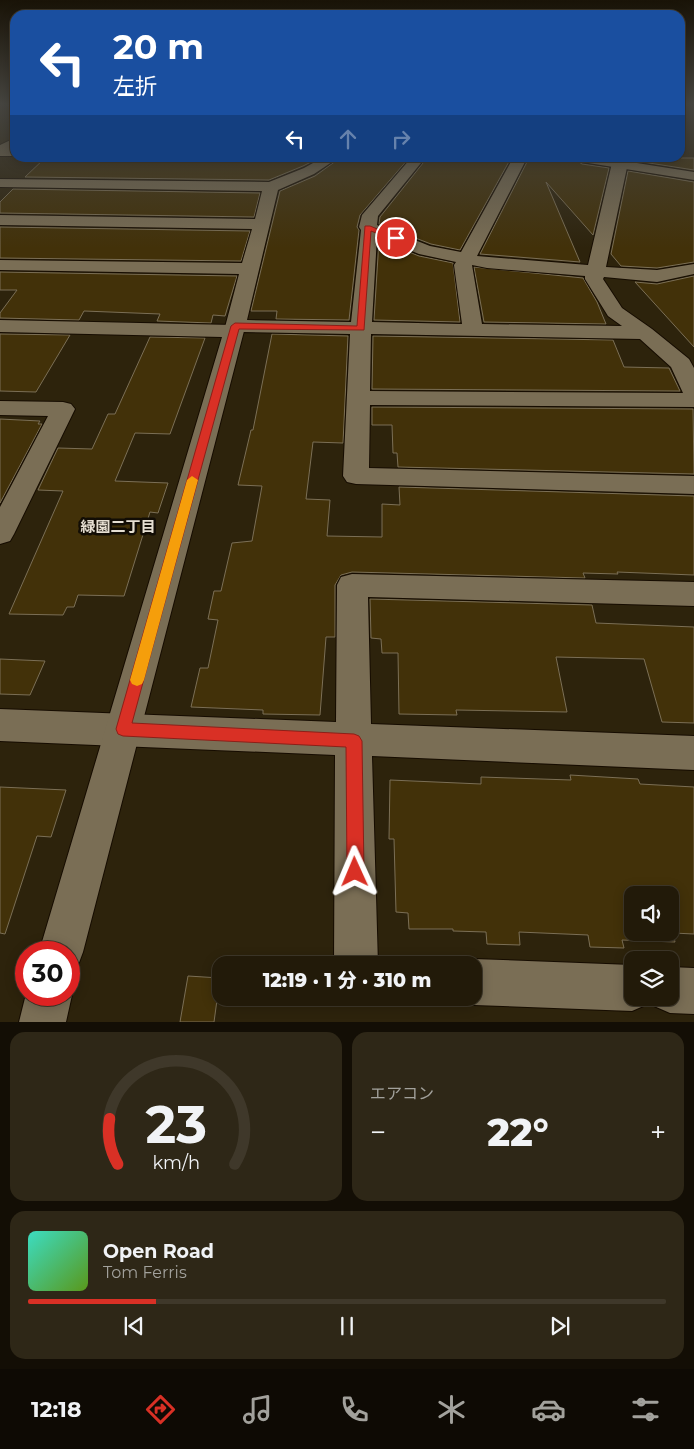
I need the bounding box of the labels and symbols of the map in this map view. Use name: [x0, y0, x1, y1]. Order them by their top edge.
pin: [375, 217, 417, 259]
district label: 緑園二丁目: [80, 517, 156, 536]
position arrow: [328, 845, 380, 897]
speed limit sign: 30: [15, 941, 80, 1006]

